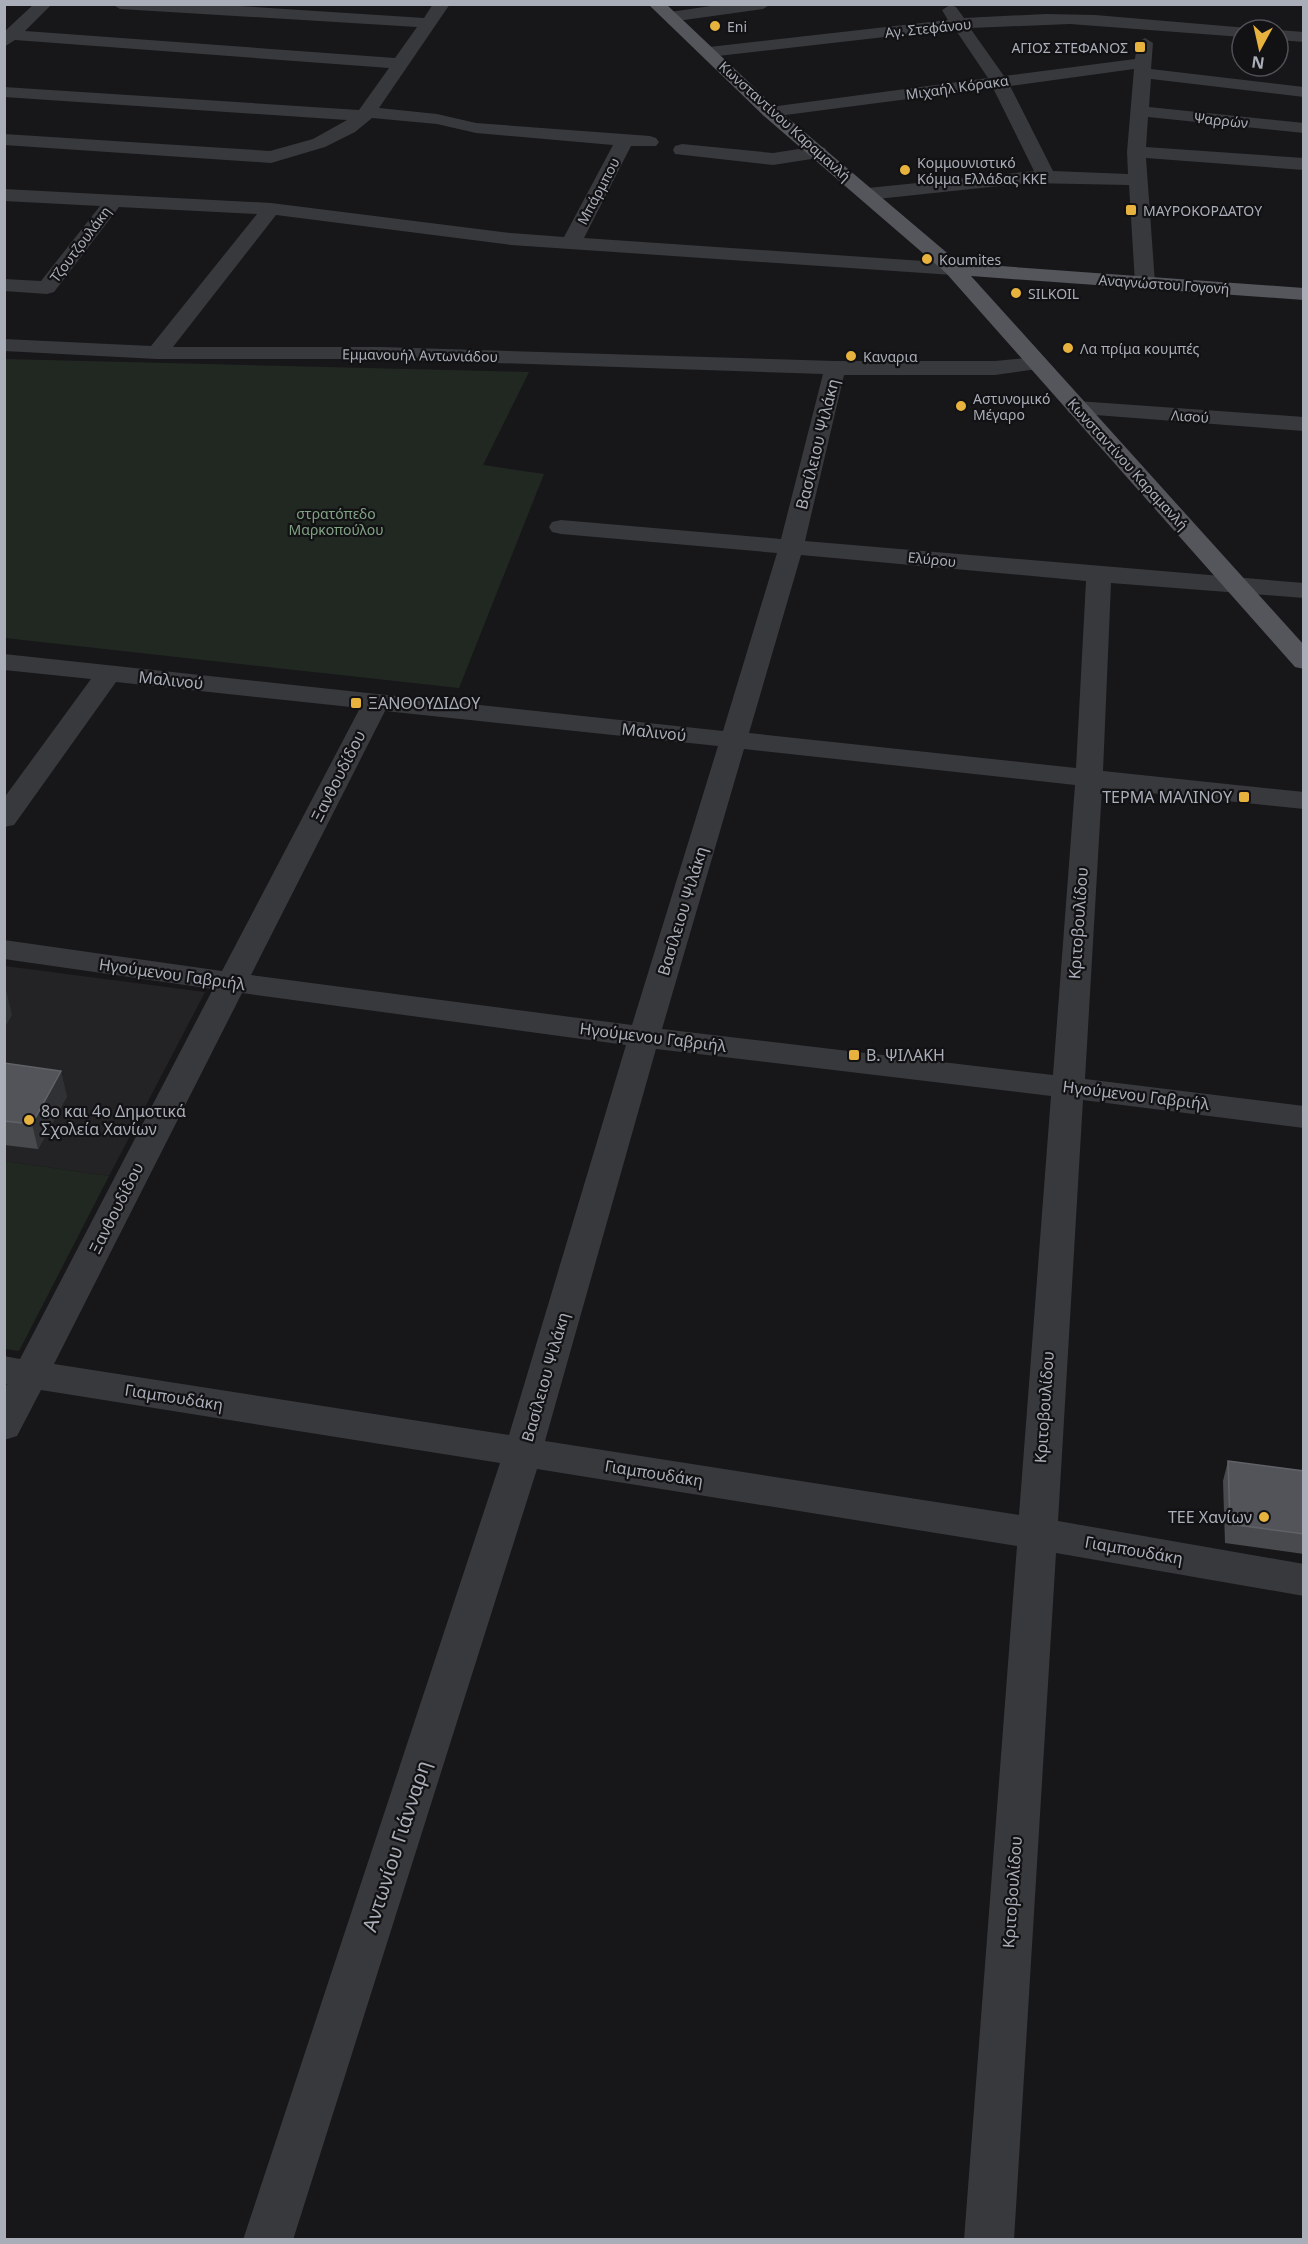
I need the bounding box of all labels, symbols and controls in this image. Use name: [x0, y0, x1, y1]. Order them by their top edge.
street label: Αγ. Στεφάνου: [884, 14, 972, 42]
place label: Eni: [727, 17, 747, 36]
north arrow: [1230, 18, 1290, 78]
marker: Eni: [708, 19, 722, 33]
place label: ΑΓΙΟΣ ΣΤΕΦΑΝΟΣ: [1011, 38, 1128, 57]
marker: ΑΓΙΟΣ ΣΤΕΦΑΝΟΣ: [1133, 40, 1147, 54]
text: N: [1250, 51, 1266, 75]
street label: Κωνσταντίνου Καραμανλή: [715, 57, 855, 185]
street label: Μιχαήλ Κόρακα: [904, 70, 1010, 104]
street label: Ψαρρών: [1193, 108, 1249, 132]
place label: Κομμουνιστικό Κόμμα Ελλάδας ΚΚΕ: [917, 153, 1047, 188]
street label: Μπάρμπου: [572, 154, 624, 228]
marker: Κομμουνιστικό Κόμμα Ελλάδας ΚΚΕ: [898, 163, 912, 177]
place label: ΜΑΥΡΟΚΟΡΔΑΤΟΥ: [1143, 201, 1262, 220]
street label: Τζουτζουλάκη: [45, 202, 115, 286]
marker: ΜΑΥΡΟΚΟΡΔΑΤΟΥ: [1124, 203, 1138, 217]
place label: Koumites: [939, 250, 1001, 269]
marker: Koumites: [920, 252, 934, 266]
street label: Αναγνώστου Γογονή: [1098, 270, 1230, 298]
place label: SILKOIL: [1028, 284, 1079, 303]
marker: SILKOIL: [1009, 286, 1023, 300]
place label: Λα πρίμα κουμπές: [1080, 339, 1200, 358]
marker: Λα πρίμα κουμπές: [1061, 341, 1075, 355]
street label: Εμμανουήλ Αντωνιάδου: [342, 344, 498, 366]
place label: Καναρια: [863, 347, 918, 366]
marker: Καναρια: [844, 349, 858, 363]
street label: Βασίλειου Ψιλάκη: [790, 376, 844, 512]
place label: Αστυνομικό Μέγαρο: [973, 389, 1050, 424]
street label: Κωνσταντίνου Καραμανλή: [1064, 394, 1192, 534]
marker: Αστυνομικό Μέγαρο: [954, 399, 968, 413]
street label: Λισού: [1170, 405, 1210, 427]
park label: στρατόπεδο Μαρκοπούλου: [288, 504, 384, 539]
street label: Ελύρου: [907, 547, 957, 571]
street label: Μαλινού: [137, 666, 205, 694]
place label: ΞΑΝΘΟΥΔΙΔΟΥ: [368, 692, 481, 714]
marker: ΞΑΝΘΟΥΔΙΔΟΥ: [349, 696, 363, 710]
street label: Μαλινού: [620, 718, 688, 746]
street label: Ξανθουδίδου: [306, 726, 370, 826]
place label: ΤΕΡΜΑ ΜΑΛΙΝΟΥ: [1102, 786, 1233, 808]
marker: ΤΕΡΜΑ ΜΑΛΙΝΟΥ: [1237, 790, 1251, 804]
street label: Βασίλειου Ψιλάκη: [652, 844, 712, 978]
street label: Κριτοβουλίδου: [1063, 866, 1093, 980]
street label: Ηγούμενου Γαβριήλ: [97, 953, 247, 995]
street label: Ηγούμενου Γαβριήλ: [578, 1017, 728, 1057]
place label: Β. ΨΙΛΑΚΗ: [866, 1044, 945, 1066]
marker: Β. ΨΙΛΑΚΗ: [847, 1048, 861, 1062]
street label: Ηγούμενου Γαβριήλ: [1061, 1075, 1211, 1115]
place label: 8ο και 4ο Δημοτικά Σχολεία Χανίων: [41, 1100, 186, 1140]
marker: 8ο και 4ο Δημοτικά Σχολεία Χανίων: [22, 1113, 36, 1127]
street label: Ξανθουδίδου: [84, 1158, 148, 1258]
street label: Βασίλειου Ψιλάκη: [516, 1310, 574, 1444]
street label: Κριτοβουλίδου: [1029, 1350, 1059, 1464]
street label: Γιαμπουδάκη: [123, 1378, 225, 1416]
street label: Γιαμπουδάκη: [603, 1454, 705, 1492]
place label: ΤΕΕ Χανίων: [1168, 1506, 1252, 1528]
marker: ΤΕΕ Χανίων: [1257, 1510, 1271, 1524]
street label: Γιαμπουδάκη: [1083, 1531, 1185, 1569]
street label: Αντωνίου Γιάνναρη: [356, 1757, 436, 1935]
street label: Κριτοβουλίδου: [997, 1835, 1027, 1949]

